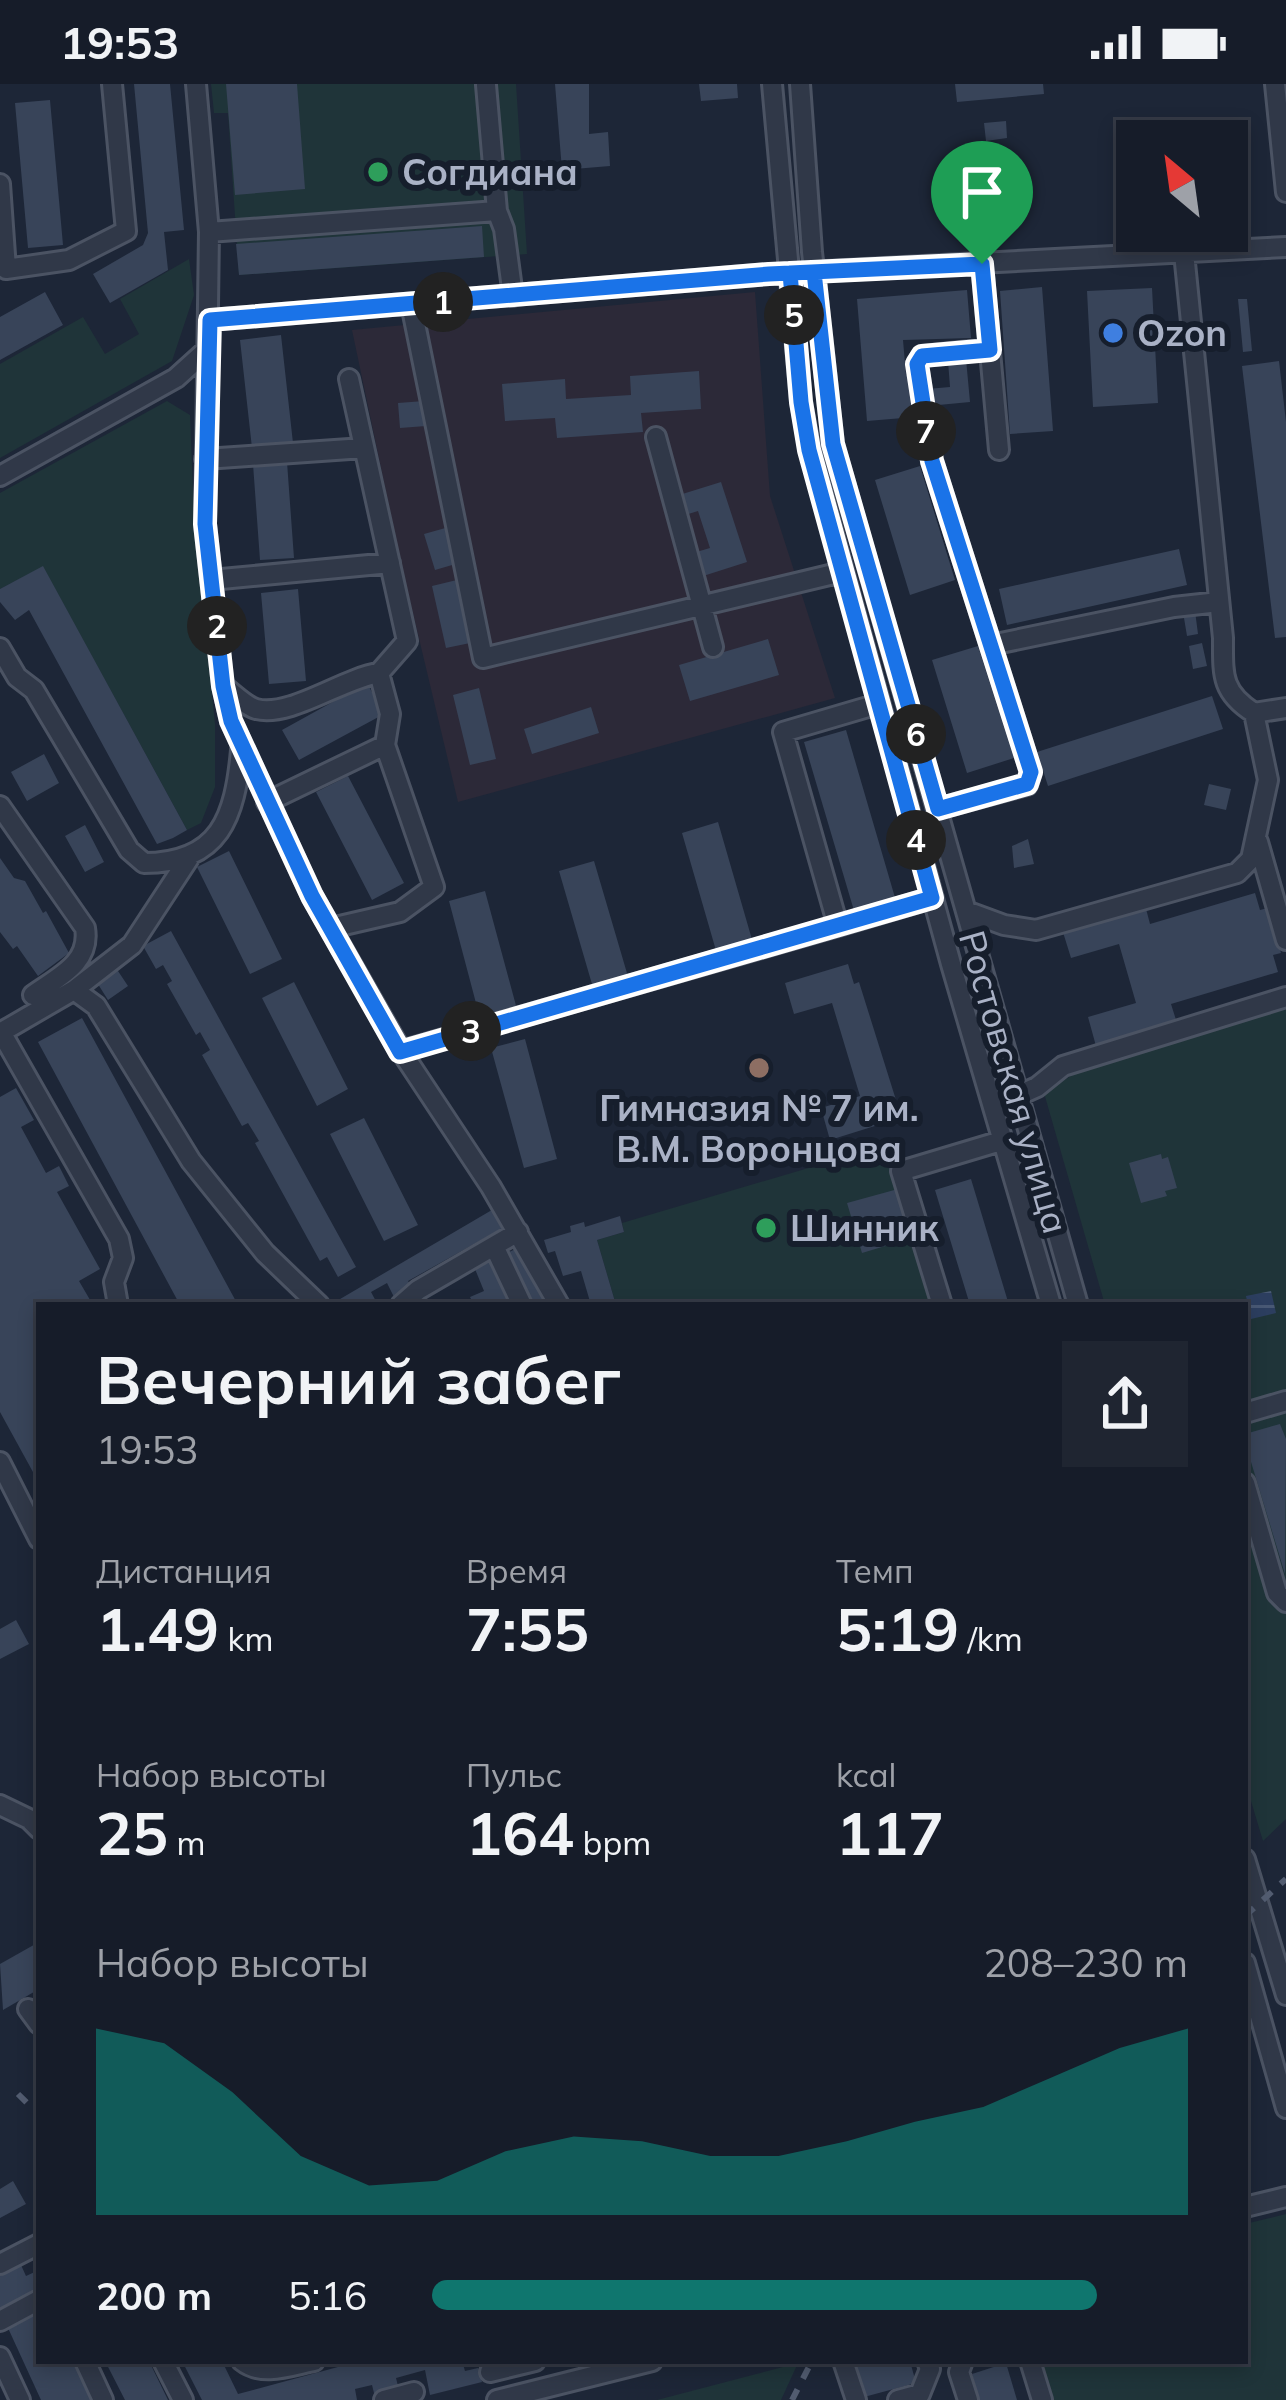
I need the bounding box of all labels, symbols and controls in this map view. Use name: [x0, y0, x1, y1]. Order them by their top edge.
text: 19:53: [60, 14, 179, 70]
north arrow: [1116, 120, 1248, 252]
map controls: [1116, 120, 1248, 252]
pin: [931, 141, 1033, 264]
place label: Согдиана: [402, 149, 578, 194]
marker: Согдиана: [365, 159, 391, 185]
icon: arrive: [949, 159, 1015, 225]
pin: 1: [413, 272, 473, 332]
text: 1: [433, 281, 453, 322]
pin: 5: [764, 285, 824, 345]
text: 5: [784, 294, 804, 335]
place label: Ozon: [1137, 310, 1227, 355]
marker: Ozon: [1100, 320, 1126, 346]
pin: 7: [896, 401, 956, 461]
text: 7: [916, 410, 936, 451]
pin: 2: [187, 596, 247, 656]
text: 2: [207, 605, 227, 646]
pin: 6: [886, 704, 946, 764]
text: 6: [906, 713, 926, 754]
pin: 4: [886, 810, 946, 870]
text: 4: [906, 819, 926, 860]
street label: Ростовская улица: [950, 925, 1079, 1238]
pin: 3: [441, 1001, 501, 1061]
text: 3: [461, 1010, 481, 1051]
marker: Гимназия № 7 им. В.М. Воронцова: [746, 1055, 772, 1081]
place label: Гимназия № 7 им. В.М. Воронцова: [599, 1085, 919, 1171]
place label: Шинник: [790, 1205, 939, 1250]
marker: Шинник: [753, 1215, 779, 1241]
text: Вечерний забег: [96, 1338, 621, 1421]
button: share: [1062, 1341, 1188, 1467]
text: 19:53: [96, 1425, 199, 1474]
text: Дистанция: [96, 1550, 272, 1591]
text: Время: [466, 1550, 567, 1591]
text: Темп: [836, 1550, 914, 1591]
text: 1.49: [96, 1591, 219, 1666]
text: 7:55: [466, 1591, 589, 1666]
text: 5:19: [836, 1591, 959, 1666]
text: km: [219, 1618, 273, 1659]
text: /km: [959, 1618, 1023, 1659]
text: Набор высоты: [96, 1754, 327, 1795]
text: Пульс: [466, 1754, 562, 1795]
text: kcal: [836, 1754, 896, 1795]
text: 25: [96, 1795, 168, 1870]
text: 164: [466, 1795, 574, 1870]
text: 117: [836, 1795, 944, 1870]
text: m: [168, 1822, 206, 1863]
text: bpm: [574, 1822, 651, 1863]
text: Набор высоты: [96, 1938, 369, 1987]
text: 208–230 m: [983, 1938, 1188, 1987]
text: 200 m: [96, 2271, 212, 2320]
text: 5:16: [288, 2271, 367, 2320]

